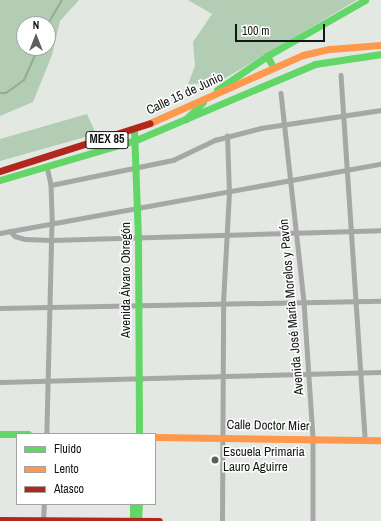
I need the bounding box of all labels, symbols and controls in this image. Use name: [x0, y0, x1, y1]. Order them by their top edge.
north arrow: [16, 16, 56, 56]
scale bar: [237, 16, 327, 42]
text: N: [33, 18, 39, 32]
text: 100 m: [242, 23, 269, 39]
street label: Calle 15 de Junio: [144, 69, 226, 119]
road number: MEX 85: [85, 130, 129, 150]
street label: Avenida José María Morelos y Pavón: [277, 218, 307, 396]
street label: Avenida Álvaro Obregón: [118, 222, 134, 338]
street label: Calle Doctor Mier: [226, 417, 310, 435]
legend: [16, 433, 156, 505]
text: Fluido: [54, 441, 81, 457]
place label: Escuela Primaria Lauro Aguirre: [223, 445, 305, 476]
marker: Escuela Primaria Lauro Aguirre: [210, 455, 220, 465]
text: Lento: [54, 461, 79, 477]
text: Atasco: [54, 481, 84, 497]

